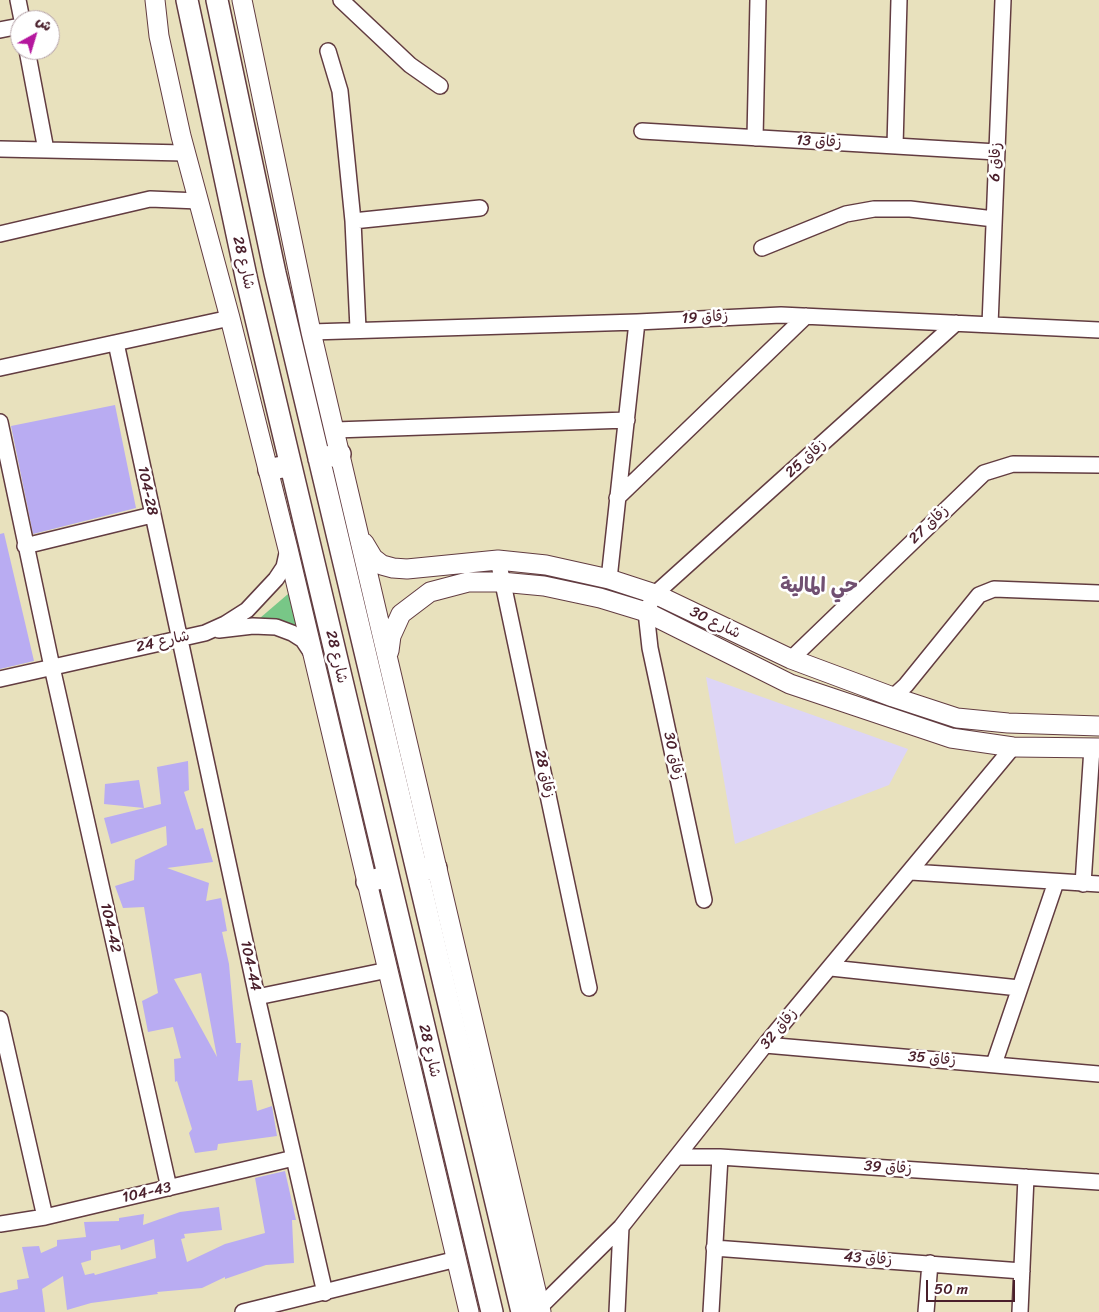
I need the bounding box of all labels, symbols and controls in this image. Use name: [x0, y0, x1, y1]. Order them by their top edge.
text: ش: [30, 9, 58, 38]
north arrow: [10, 10, 60, 60]
street label: زقاق 13: [796, 132, 842, 152]
street label: زقاق 6: [986, 142, 1006, 182]
street label: شارع 28: [228, 235, 258, 291]
street label: زقاق 19: [681, 308, 729, 328]
street label: زقاق 25: [782, 436, 830, 482]
street label: 104-28: [133, 465, 161, 517]
street label: زقاق 27: [905, 502, 953, 548]
district label: حي المالية: [780, 575, 858, 599]
street label: شارع 30: [687, 603, 743, 643]
street label: شارع 24: [134, 627, 192, 657]
street label: شارع 28: [321, 629, 351, 685]
street label: زقاق 30: [659, 730, 687, 782]
street label: زقاق 28: [530, 748, 558, 800]
street label: 104-42: [96, 901, 124, 955]
street label: 104-44: [236, 939, 264, 993]
street label: زقاق 32: [757, 1005, 801, 1053]
street label: شارع 28: [414, 1023, 444, 1079]
street label: زقاق 35: [907, 1048, 957, 1070]
street label: زقاق 39: [863, 1157, 913, 1179]
street label: 104-43: [121, 1179, 173, 1207]
street label: زقاق 43: [843, 1248, 893, 1270]
scale bar: [929, 1270, 1018, 1302]
text: 50 m: [934, 1276, 968, 1302]

